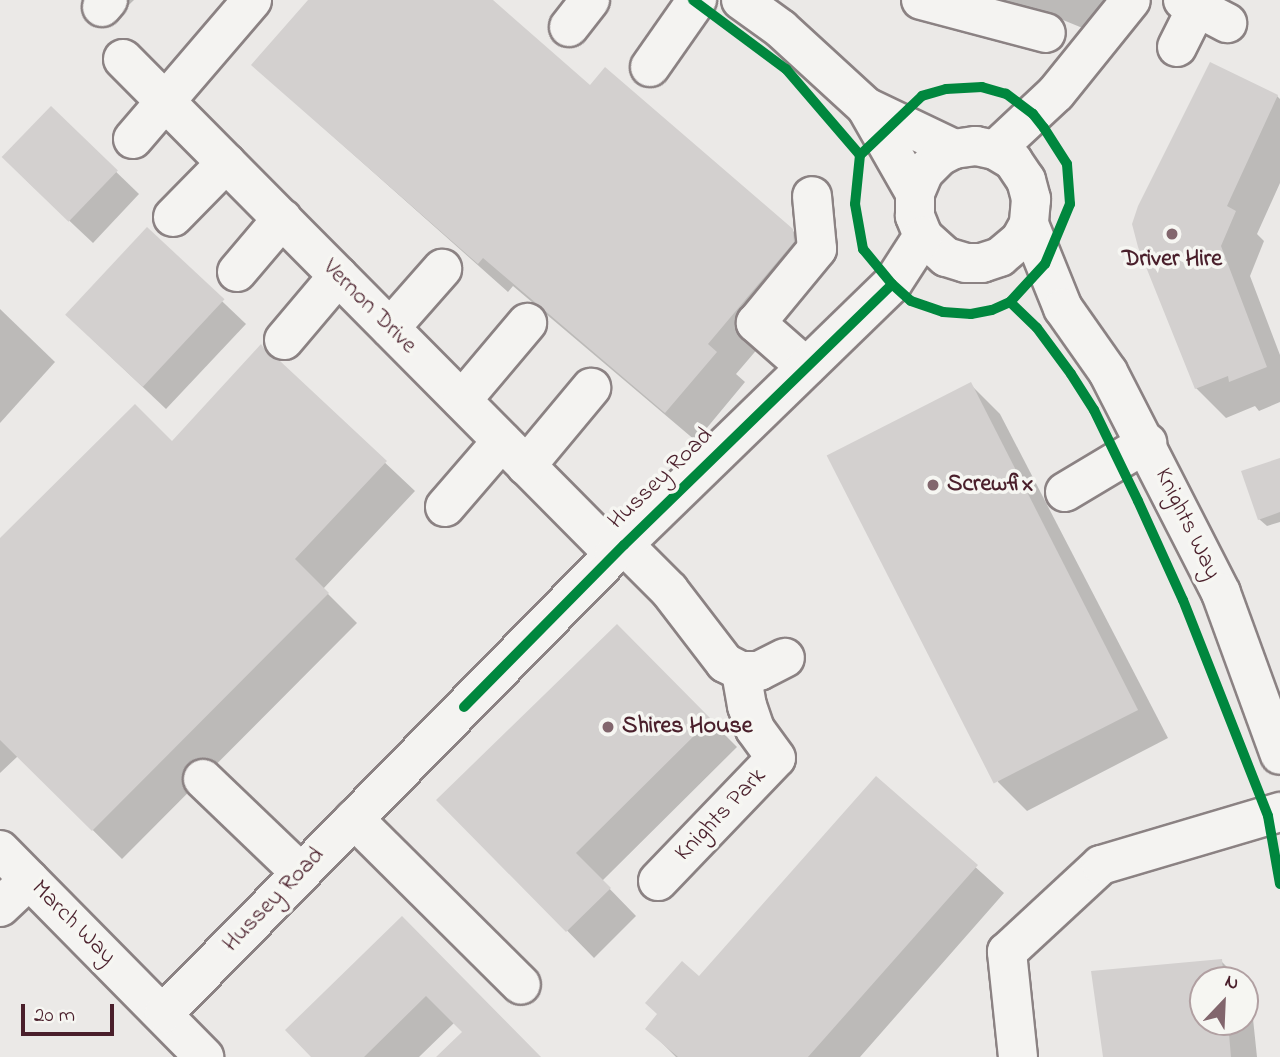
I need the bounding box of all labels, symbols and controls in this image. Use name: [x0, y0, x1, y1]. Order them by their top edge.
marker: Driver Hire: [1164, 226, 1180, 242]
place label: Driver Hire: [1122, 246, 1222, 274]
street label: Vernon Drive: [316, 254, 422, 360]
street label: Hussey Road: [603, 422, 719, 536]
street label: Knights Way: [1148, 464, 1226, 584]
place label: Screwfix: [947, 471, 1033, 499]
marker: Screwfix: [925, 477, 941, 493]
place label: Shires House: [622, 713, 753, 741]
marker: Shires House: [600, 719, 616, 735]
street label: Knights Park: [669, 762, 773, 868]
street label: Hussey Road: [217, 842, 331, 958]
street label: March Way: [25, 875, 121, 971]
north arrow: [1189, 966, 1259, 1036]
text: N: [1220, 968, 1243, 998]
scale bar: [24, 990, 117, 1034]
text: 20 m: [34, 1001, 75, 1031]

